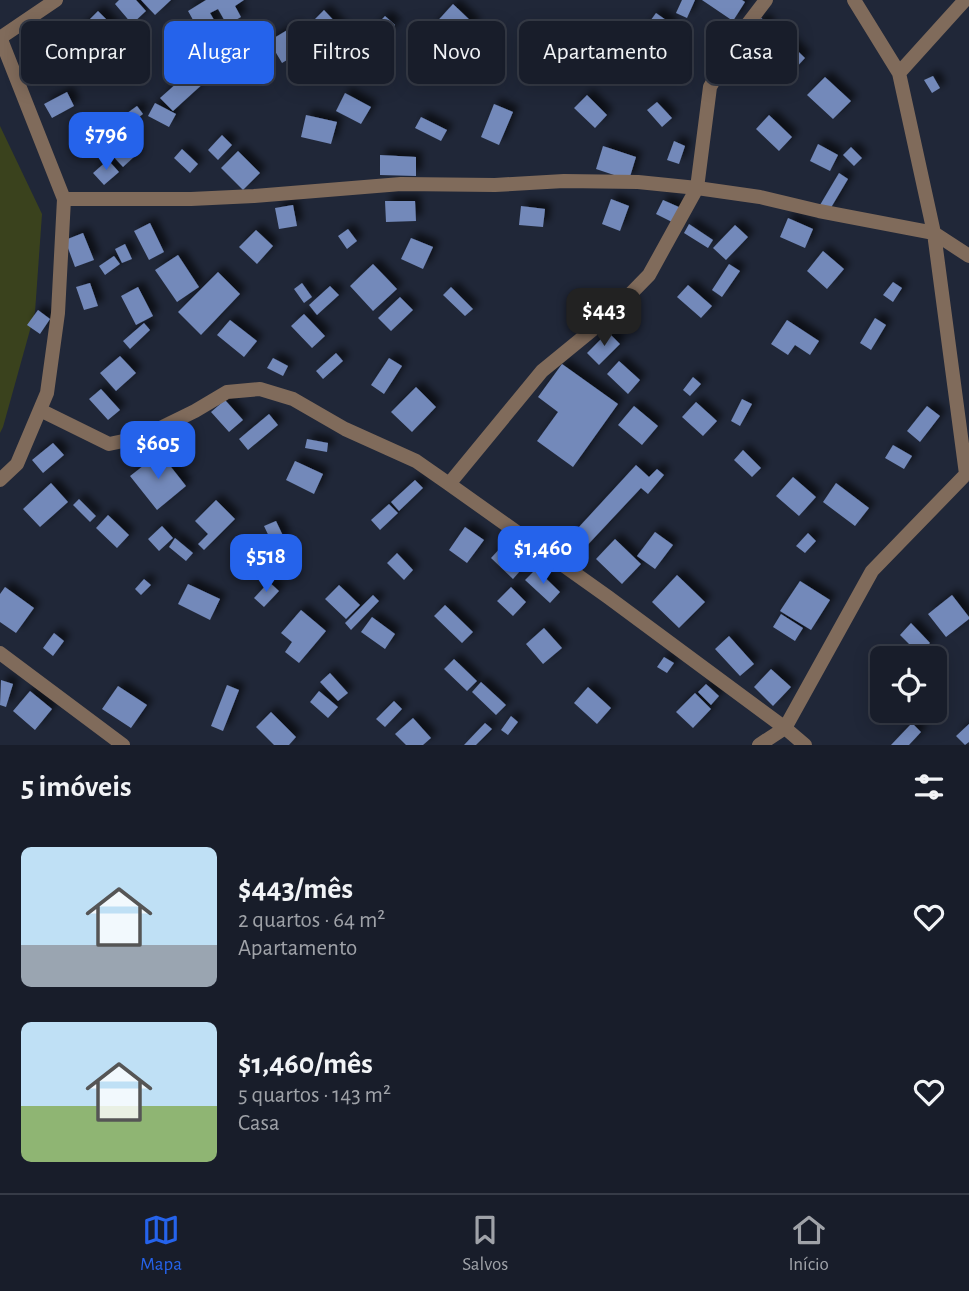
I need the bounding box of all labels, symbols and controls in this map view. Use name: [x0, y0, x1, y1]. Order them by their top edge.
chip: Comprar: [21, 21, 150, 84]
chip: Alugar: [164, 21, 274, 84]
chip: Filtros: [288, 21, 394, 84]
chip: Novo: [408, 21, 505, 84]
chip: Apartamento: [519, 21, 692, 84]
chip: Casa: [706, 21, 797, 84]
pin: $796: [65, 113, 147, 172]
text: $796: [85, 123, 127, 146]
pin: $443: [563, 288, 645, 348]
text: $443: [582, 299, 626, 322]
pin: $605: [117, 421, 199, 481]
text: $605: [136, 432, 180, 455]
pin: $1,460: [486, 526, 600, 586]
pin: $518: [225, 534, 307, 594]
text: $1,460: [514, 537, 572, 560]
text: $518: [246, 545, 286, 568]
map controls: [870, 646, 947, 723]
button: locate: [870, 646, 947, 723]
icon: filters: [910, 768, 948, 806]
text: 5 imóveis: [21, 772, 132, 802]
text: $443/mês: [238, 874, 353, 904]
icon: home: [77, 875, 161, 959]
icon: heart: [910, 898, 948, 936]
text: 2 quartos · 64 m²: [238, 909, 385, 932]
text: Apartamento: [238, 937, 357, 960]
text: $1,460/mês: [238, 1049, 373, 1079]
icon: home: [77, 1050, 161, 1134]
icon: heart: [910, 1073, 948, 1111]
text: 5 quartos · 143 m²: [238, 1084, 391, 1107]
text: Casa: [238, 1112, 280, 1135]
tab: Mapa: [140, 1211, 182, 1276]
tab: Salvos: [462, 1211, 508, 1276]
tab: Início: [788, 1211, 829, 1276]

